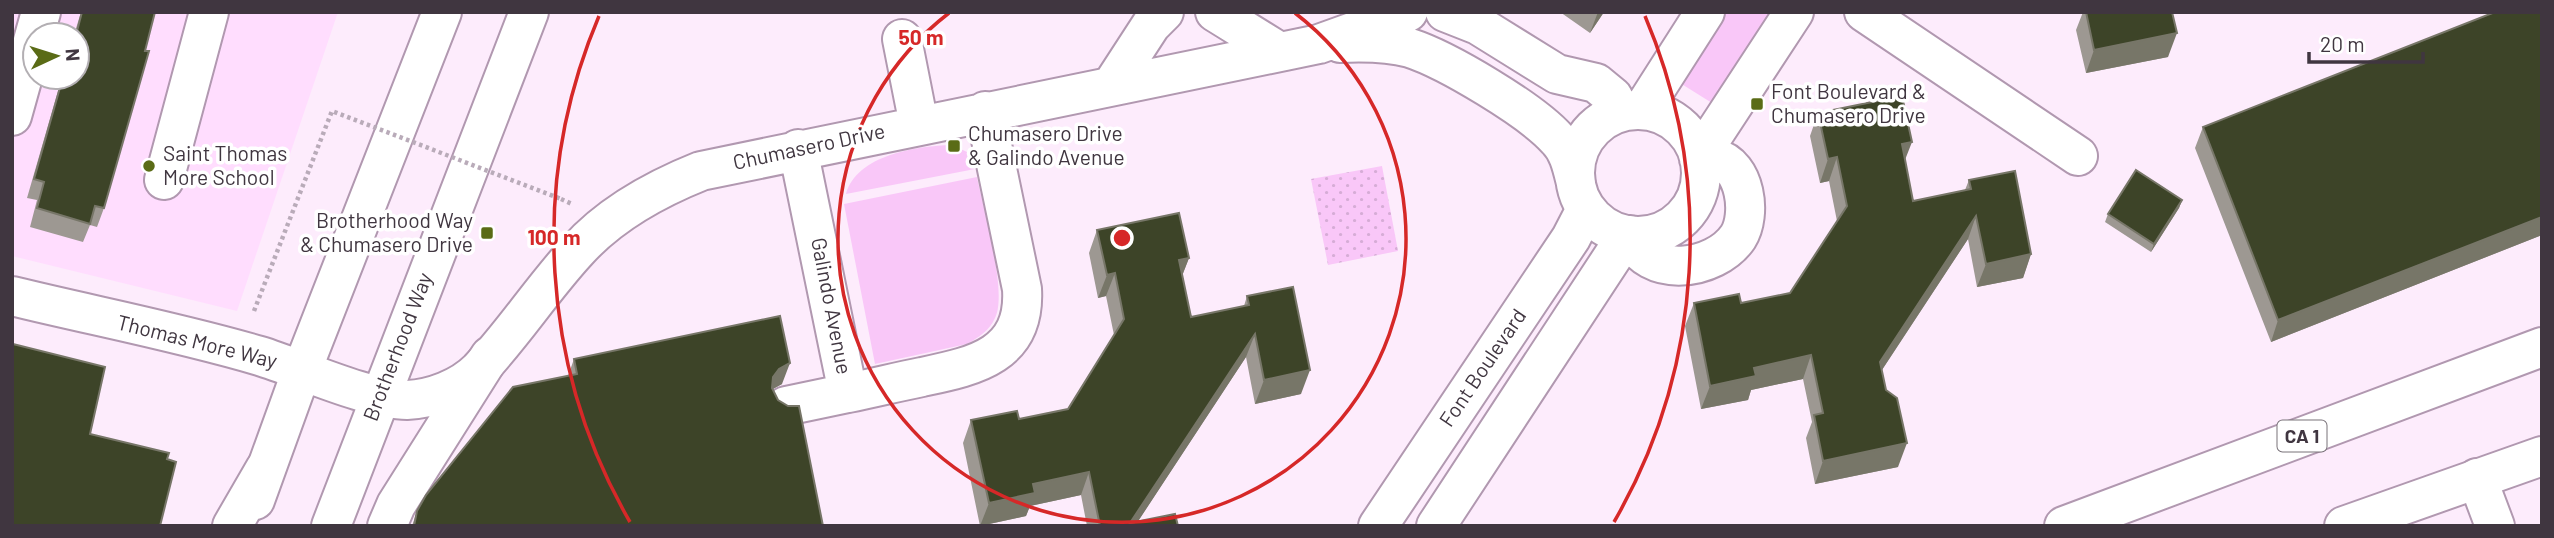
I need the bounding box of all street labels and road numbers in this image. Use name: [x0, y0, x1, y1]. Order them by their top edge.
street label: Chumasero Drive: [730, 117, 887, 174]
street label: Galindo Avenue: [807, 235, 858, 376]
street label: Brotherhood Way: [357, 268, 437, 424]
street label: Font Boulevard: [1433, 303, 1530, 431]
street label: Thomas More Way: [115, 309, 280, 373]
road number: CA 1: [2278, 420, 2326, 452]

